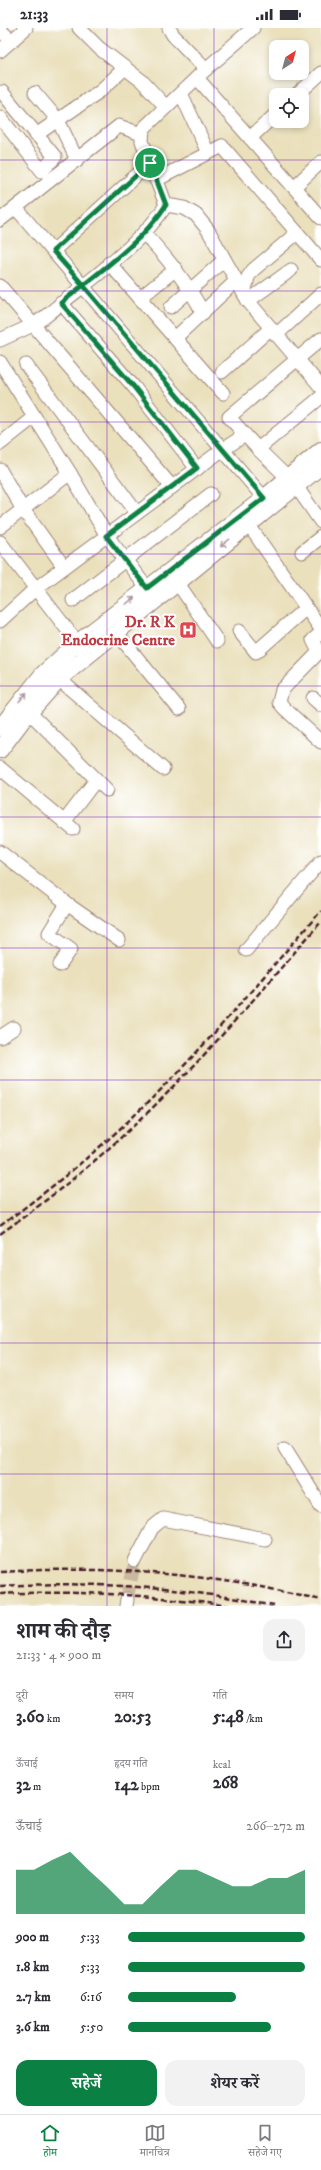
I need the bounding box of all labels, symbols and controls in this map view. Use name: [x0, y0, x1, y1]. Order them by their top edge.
text: 21:33: [20, 5, 48, 24]
north arrow: [269, 40, 309, 80]
map controls: [269, 40, 309, 128]
button: locate: [269, 88, 309, 128]
pin: [133, 146, 167, 180]
icon: arrive: [139, 152, 161, 174]
one-way arrow: [219, 539, 230, 547]
one-way arrow: [125, 596, 136, 605]
place label: Dr. R K Endocrine Centre: [61, 612, 176, 650]
hospital icon: Dr. R K Endocrine Centre: [178, 620, 198, 640]
one-way arrow: [19, 691, 28, 702]
text: शाम की दौड़: [16, 1618, 110, 1645]
button: share: [263, 1619, 305, 1661]
text: 21:33 · 4 × 900 m: [16, 1647, 101, 1663]
text: दूरी: [16, 1689, 28, 1703]
text: समय: [114, 1689, 134, 1703]
text: गति: [213, 1689, 227, 1703]
text: 3.60: [16, 1706, 44, 1728]
text: 20:53: [114, 1706, 151, 1728]
text: 5:48: [213, 1706, 244, 1728]
text: km: [44, 1712, 60, 1726]
text: /km: [244, 1712, 263, 1726]
text: ऊँचाई: [16, 1757, 38, 1771]
text: हृदय गति: [114, 1757, 148, 1771]
text: kcal: [213, 1758, 231, 1772]
text: 268: [213, 1772, 238, 1794]
text: 32: [16, 1774, 31, 1796]
text: 142: [114, 1774, 139, 1796]
text: m: [31, 1780, 41, 1794]
text: bpm: [139, 1780, 160, 1794]
text: ऊँचाई: [16, 1818, 42, 1834]
text: 266–272 m: [246, 1818, 305, 1834]
text: 900 m: [16, 1929, 49, 1945]
text: 5:33: [80, 1929, 100, 1945]
text: 1.8 km: [16, 1959, 49, 1975]
text: 5:33: [80, 1959, 100, 1975]
text: 2.7 km: [16, 1989, 51, 2005]
text: 6:16: [80, 1989, 102, 2005]
text: 3.6 km: [16, 2019, 50, 2035]
text: 5:50: [80, 2019, 103, 2035]
button: सहेजें: [16, 2060, 157, 2106]
button: शेयर करें: [165, 2060, 305, 2106]
tab: होम: [39, 2122, 61, 2163]
tab: मानचित्र: [140, 2122, 170, 2163]
tab: सहेजे गए: [248, 2122, 282, 2163]

